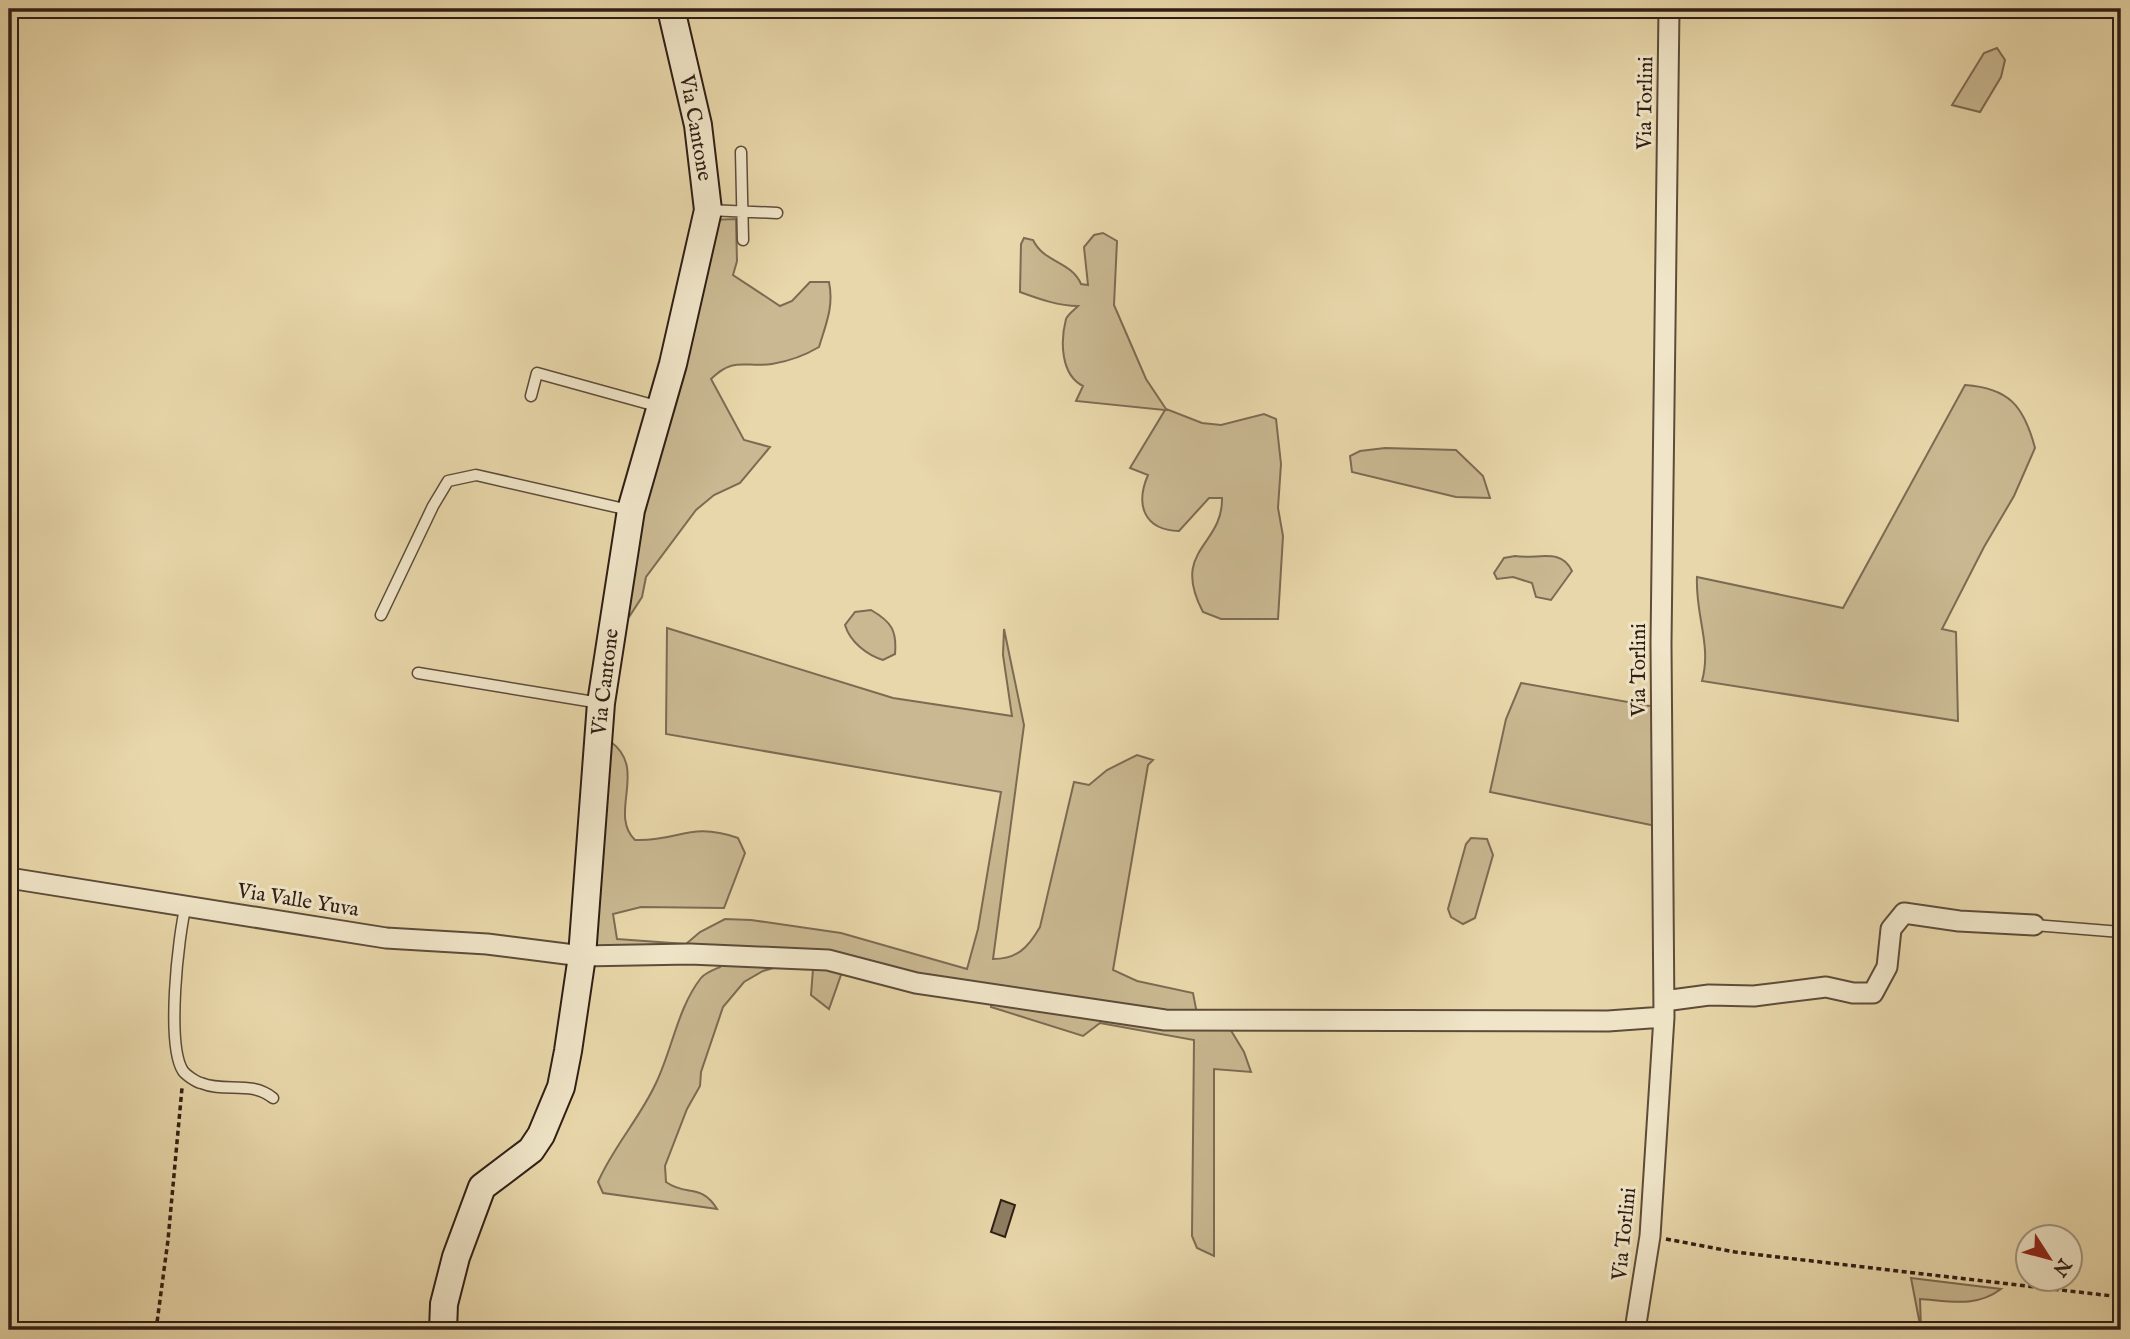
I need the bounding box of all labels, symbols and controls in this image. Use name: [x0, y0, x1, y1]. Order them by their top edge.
street label: Via Torlini: [1632, 56, 1660, 151]
street label: Via Cantone: [672, 72, 718, 184]
street label: Via Torlini: [1626, 623, 1653, 718]
street label: Via Cantone: [586, 627, 626, 738]
street label: Via Valle Yuva: [234, 878, 362, 924]
street label: Via Torlini: [1607, 1186, 1643, 1283]
north arrow: [2014, 1224, 2084, 1294]
text: N: [2046, 1252, 2076, 1281]

